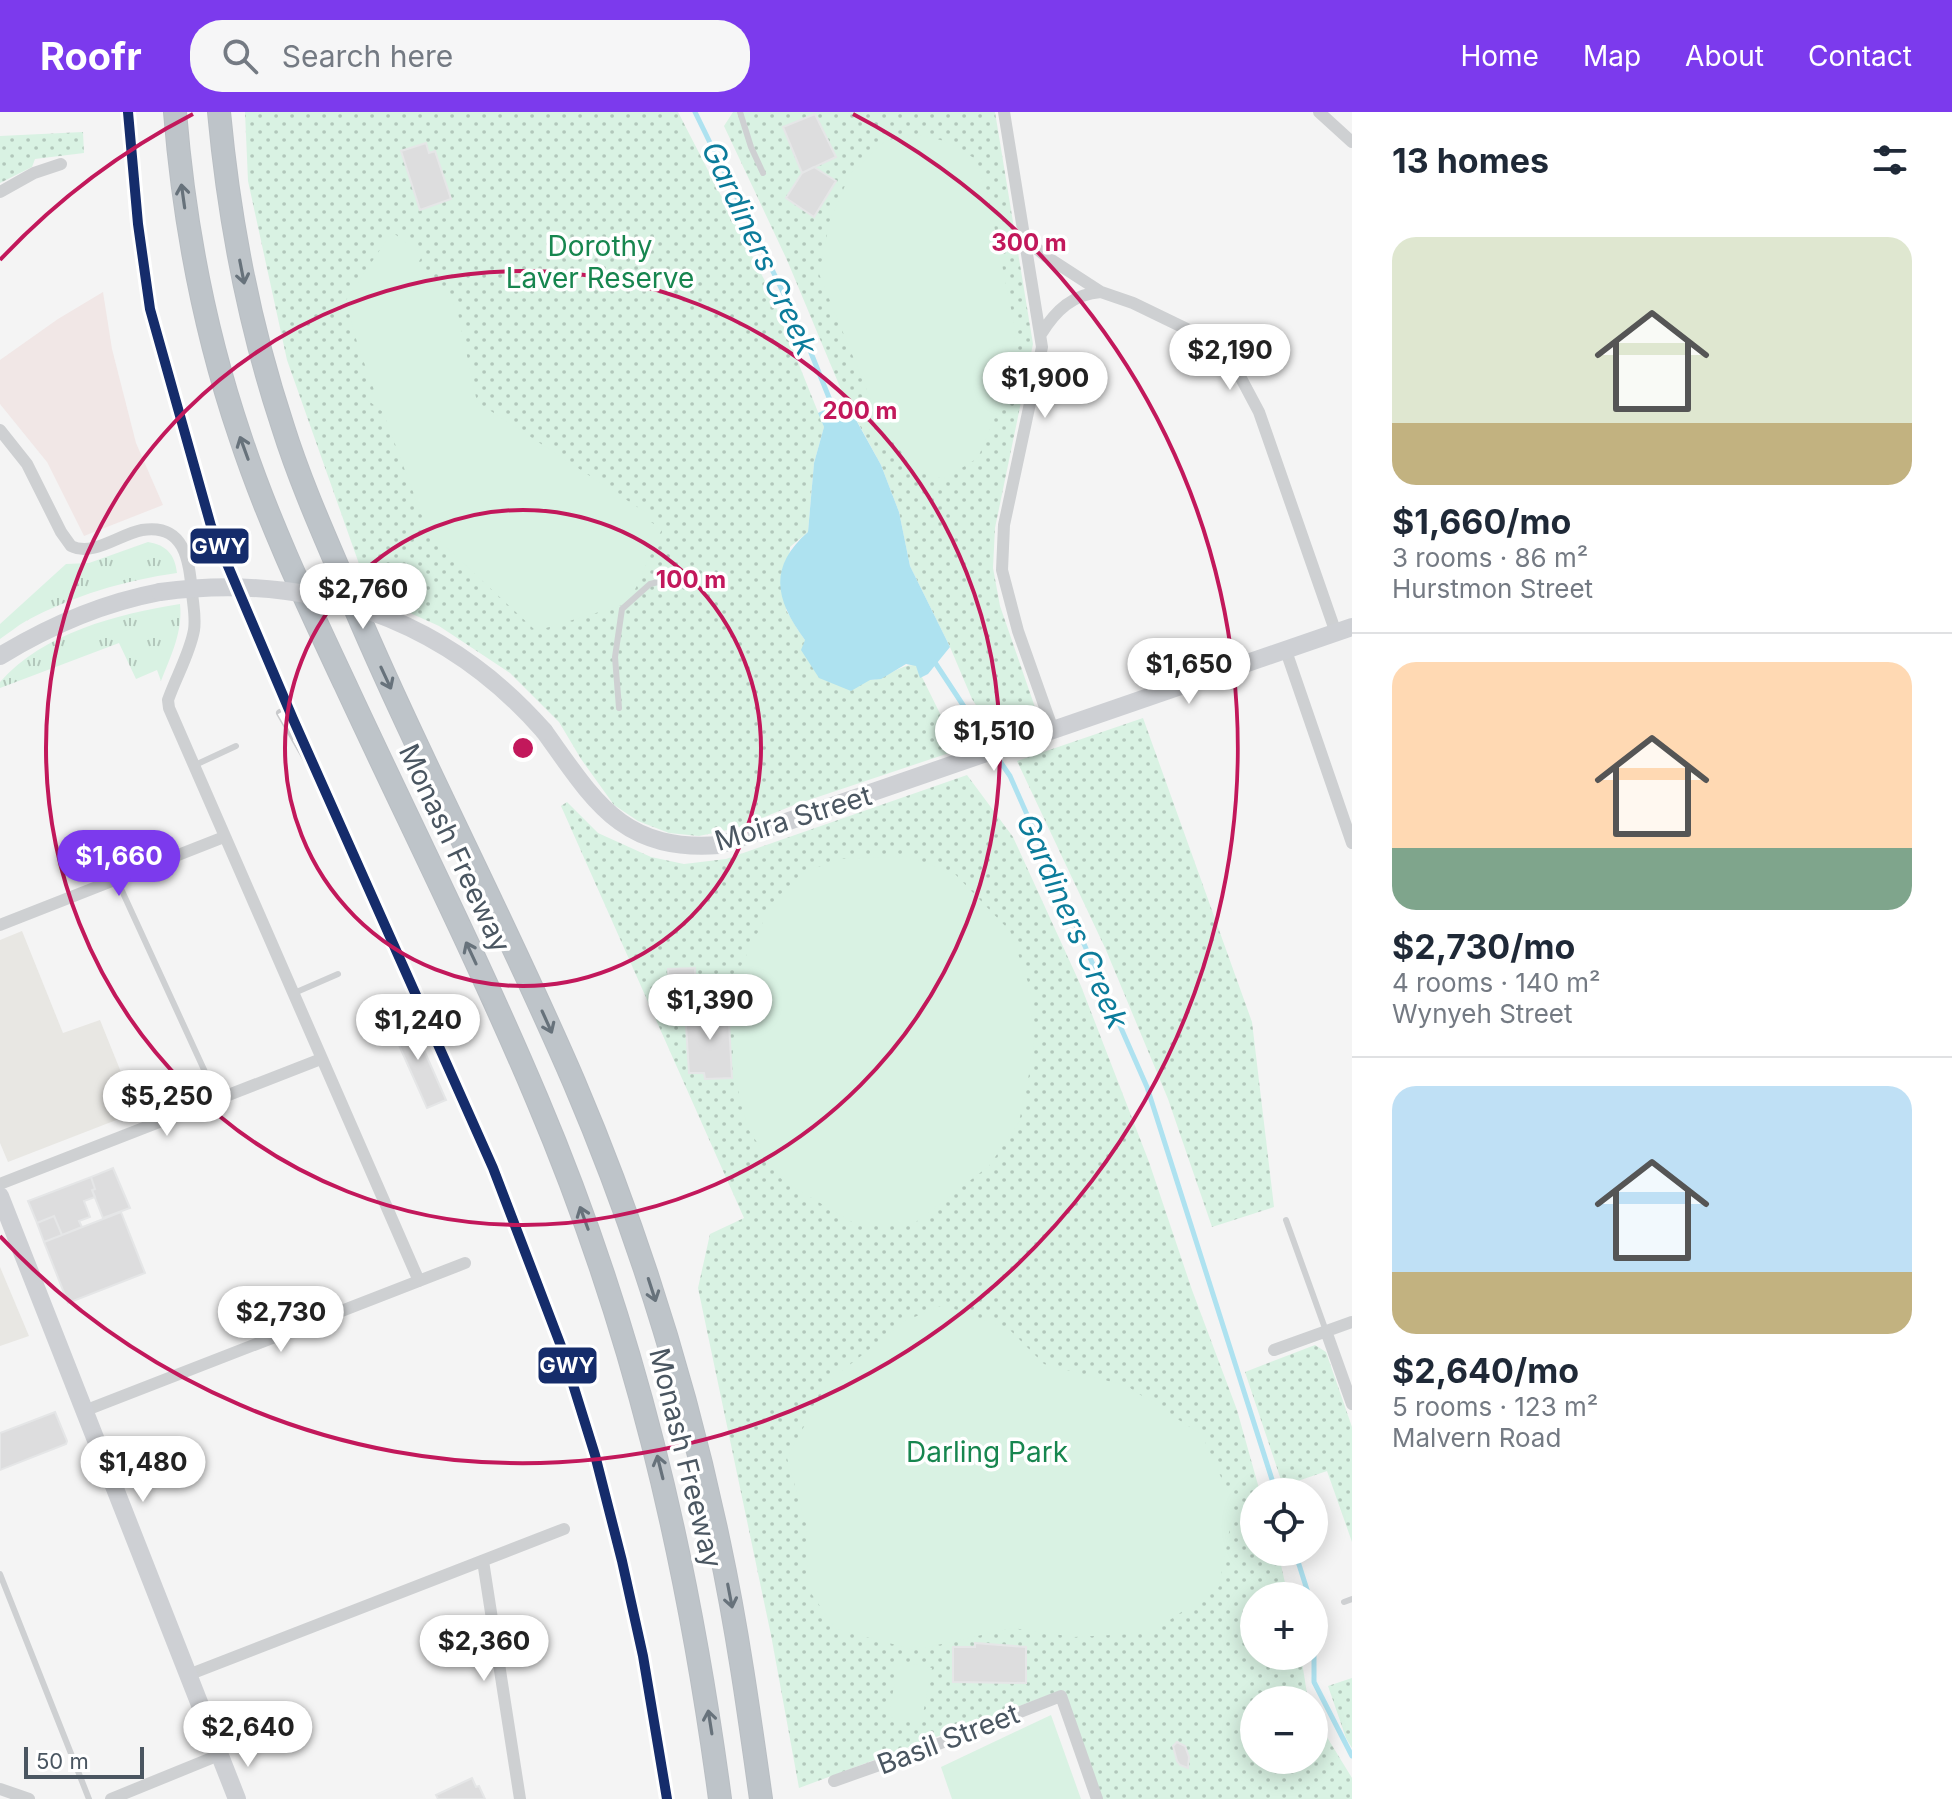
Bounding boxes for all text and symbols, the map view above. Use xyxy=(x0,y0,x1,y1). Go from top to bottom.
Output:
search box xyxy=(190,20,750,92)
text: Roofr xyxy=(40,33,142,79)
icon: search xyxy=(218,34,262,78)
text: Search here xyxy=(282,38,453,74)
text: Home xyxy=(1460,39,1539,73)
text: Map xyxy=(1583,39,1641,73)
text: About xyxy=(1685,39,1764,73)
text: Contact xyxy=(1808,39,1912,73)
water label: Gardiners Creek xyxy=(695,135,825,361)
icon: filters xyxy=(1868,138,1912,182)
text: 13 homes xyxy=(1392,140,1549,181)
one-way arrow xyxy=(175,184,190,209)
text: 300 m xyxy=(991,228,1067,257)
park label: Dorothy Laver Reserve xyxy=(506,229,694,295)
one-way arrow xyxy=(235,259,250,285)
icon: home xyxy=(1580,289,1724,433)
pin: $2,190 xyxy=(1165,324,1295,392)
text: $2,190 xyxy=(1187,334,1273,365)
pin: $1,900 xyxy=(980,352,1110,420)
text: $1,900 xyxy=(1001,362,1089,393)
text: 200 m xyxy=(822,396,898,425)
one-way arrow xyxy=(236,437,250,461)
text: $1,660/mo xyxy=(1392,501,1571,542)
line badge: GWY xyxy=(189,527,250,565)
text: GWY xyxy=(191,533,247,559)
text: 3 rooms · 86 m² xyxy=(1392,542,1588,573)
pin: $2,760 xyxy=(298,563,428,631)
text: 100 m xyxy=(656,565,726,594)
text: $2,760 xyxy=(318,573,408,604)
text: Hurstmon Street xyxy=(1392,573,1593,604)
pin: $1,650 xyxy=(1124,638,1254,706)
text: $1,650 xyxy=(1145,648,1233,679)
one-way arrow xyxy=(379,666,394,690)
pin: $1,510 xyxy=(929,705,1059,773)
icon: home xyxy=(1580,714,1724,858)
text: $1,510 xyxy=(953,715,1035,746)
centre of rings xyxy=(509,734,537,762)
street label: Monash Freeway xyxy=(392,739,518,957)
street label: Moira Street xyxy=(711,778,875,858)
water label: Gardiners Creek xyxy=(1009,808,1137,1035)
pin: $1,660 xyxy=(54,830,184,898)
text: $1,660 xyxy=(75,840,163,871)
text: $2,730/mo xyxy=(1392,926,1575,967)
one-way arrow xyxy=(463,942,478,966)
text: 4 rooms · 140 m² xyxy=(1392,967,1601,998)
pin: $1,390 xyxy=(645,974,775,1042)
text: $1,390 xyxy=(666,984,754,1015)
pin: $1,240 xyxy=(353,994,483,1062)
text: Wynyeh Street xyxy=(1392,998,1573,1029)
text: $1,240 xyxy=(374,1004,462,1035)
one-way arrow xyxy=(540,1010,555,1034)
pin: $5,250 xyxy=(102,1070,232,1138)
text: $5,250 xyxy=(121,1080,213,1111)
icon: home xyxy=(1580,1138,1724,1282)
one-way arrow xyxy=(576,1206,590,1231)
one-way arrow xyxy=(646,1277,660,1302)
pin: $2,730 xyxy=(216,1286,346,1354)
text: $2,730 xyxy=(236,1296,326,1327)
street label: Monash Freeway xyxy=(642,1345,730,1571)
line badge: GWY xyxy=(537,1346,598,1385)
text: $2,640/mo xyxy=(1392,1350,1579,1391)
text: GWY xyxy=(539,1352,595,1378)
text: 5 rooms · 123 m² xyxy=(1392,1391,1598,1422)
text: Malvern Road xyxy=(1392,1422,1561,1453)
park label: Darling Park xyxy=(906,1435,1068,1469)
pin: $1,480 xyxy=(78,1436,208,1504)
text: $1,480 xyxy=(99,1446,187,1477)
one-way arrow xyxy=(652,1454,667,1480)
map controls xyxy=(1240,1478,1328,1774)
button: locate xyxy=(1240,1478,1328,1566)
button: + xyxy=(1240,1582,1328,1670)
one-way arrow xyxy=(723,1583,738,1608)
pin: $2,360 xyxy=(419,1615,549,1683)
text: $2,360 xyxy=(438,1625,530,1656)
button: − xyxy=(1240,1686,1328,1774)
street label: Basil Street xyxy=(872,1696,1024,1782)
pin: $2,640 xyxy=(183,1701,313,1769)
one-way arrow xyxy=(701,1710,716,1735)
text: $2,640 xyxy=(201,1711,295,1742)
scale bar xyxy=(24,1743,144,1779)
text: 50 m xyxy=(36,1748,89,1774)

